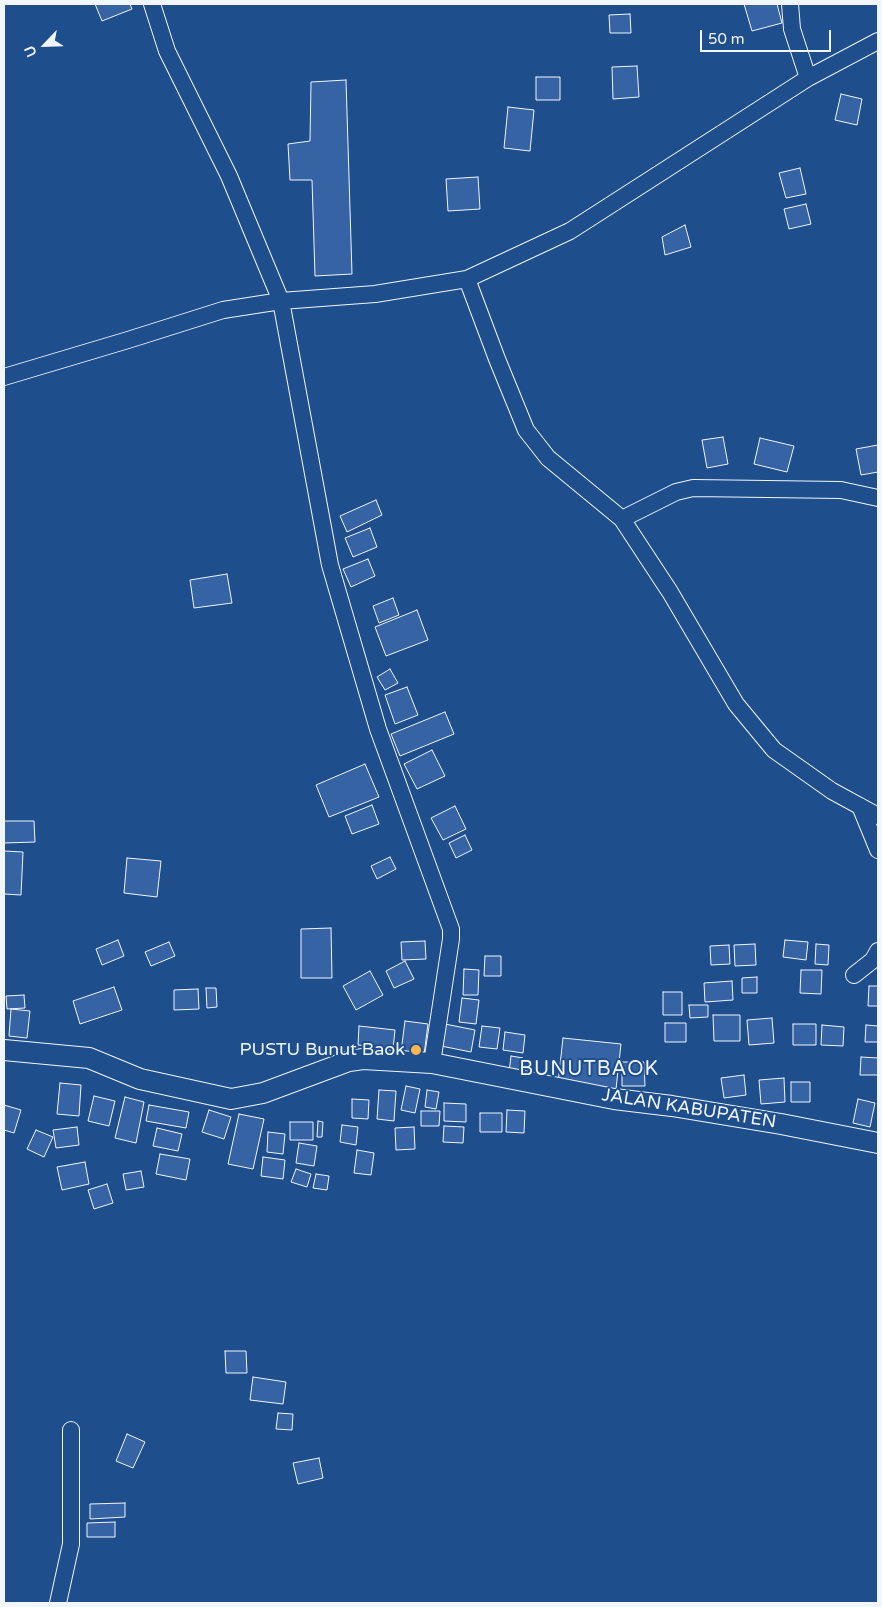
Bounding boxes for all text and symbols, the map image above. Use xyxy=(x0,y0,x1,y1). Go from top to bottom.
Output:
north arrow xyxy=(20,20,70,70)
scale bar xyxy=(702,20,833,52)
text: 50 m xyxy=(708,30,745,48)
text: U xyxy=(21,43,41,60)
place label: PUSTU Bunut Baok xyxy=(239,1039,405,1061)
marker: PUSTU Bunut Baok xyxy=(409,1043,423,1057)
district label: BUNUTBAOK xyxy=(518,1058,660,1082)
street label: JALAN KABUPATEN xyxy=(600,1085,778,1133)

